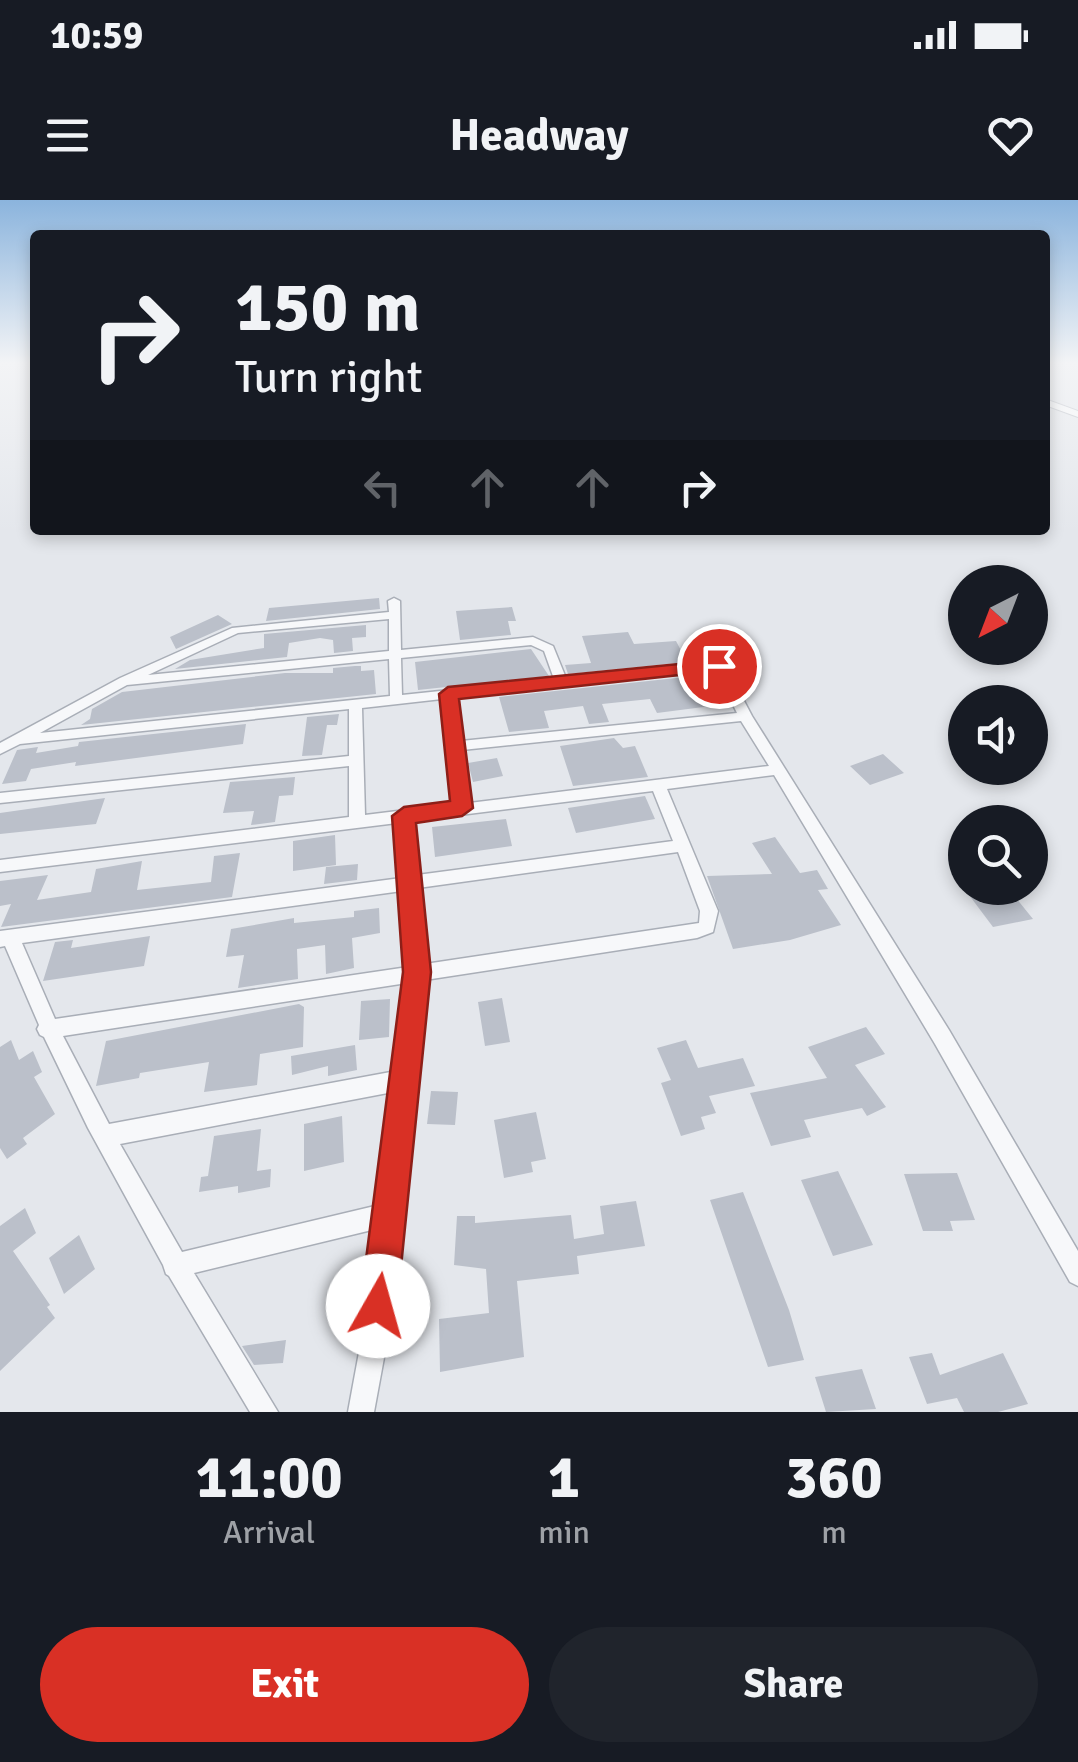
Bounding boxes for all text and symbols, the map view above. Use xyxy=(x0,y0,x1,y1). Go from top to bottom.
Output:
text: 10:59 xyxy=(50,12,143,59)
icon: menu xyxy=(40,108,95,163)
text: Headway xyxy=(449,108,629,163)
icon: heart xyxy=(983,108,1038,163)
text: 150 m xyxy=(235,264,420,350)
icon: right xyxy=(70,270,200,400)
text: Turn right xyxy=(235,350,423,405)
icon: left xyxy=(355,460,410,515)
icon: ahead xyxy=(460,460,515,515)
icon: ahead xyxy=(565,460,620,515)
icon: right xyxy=(670,460,725,515)
north arrow xyxy=(948,565,1048,665)
map controls xyxy=(948,565,1048,905)
pin xyxy=(677,624,762,709)
icon: arrive xyxy=(692,639,747,694)
button: sound xyxy=(948,685,1048,785)
button: search xyxy=(948,805,1048,905)
position arrow xyxy=(326,1254,430,1358)
text: 11:00 xyxy=(195,1441,343,1515)
text: 1 xyxy=(548,1441,580,1515)
text: 360 xyxy=(785,1441,883,1515)
text: Arrival xyxy=(223,1513,315,1552)
text: min xyxy=(538,1513,590,1552)
text: m xyxy=(821,1513,847,1552)
button: Exit xyxy=(40,1627,529,1742)
button: Share xyxy=(549,1627,1038,1742)

